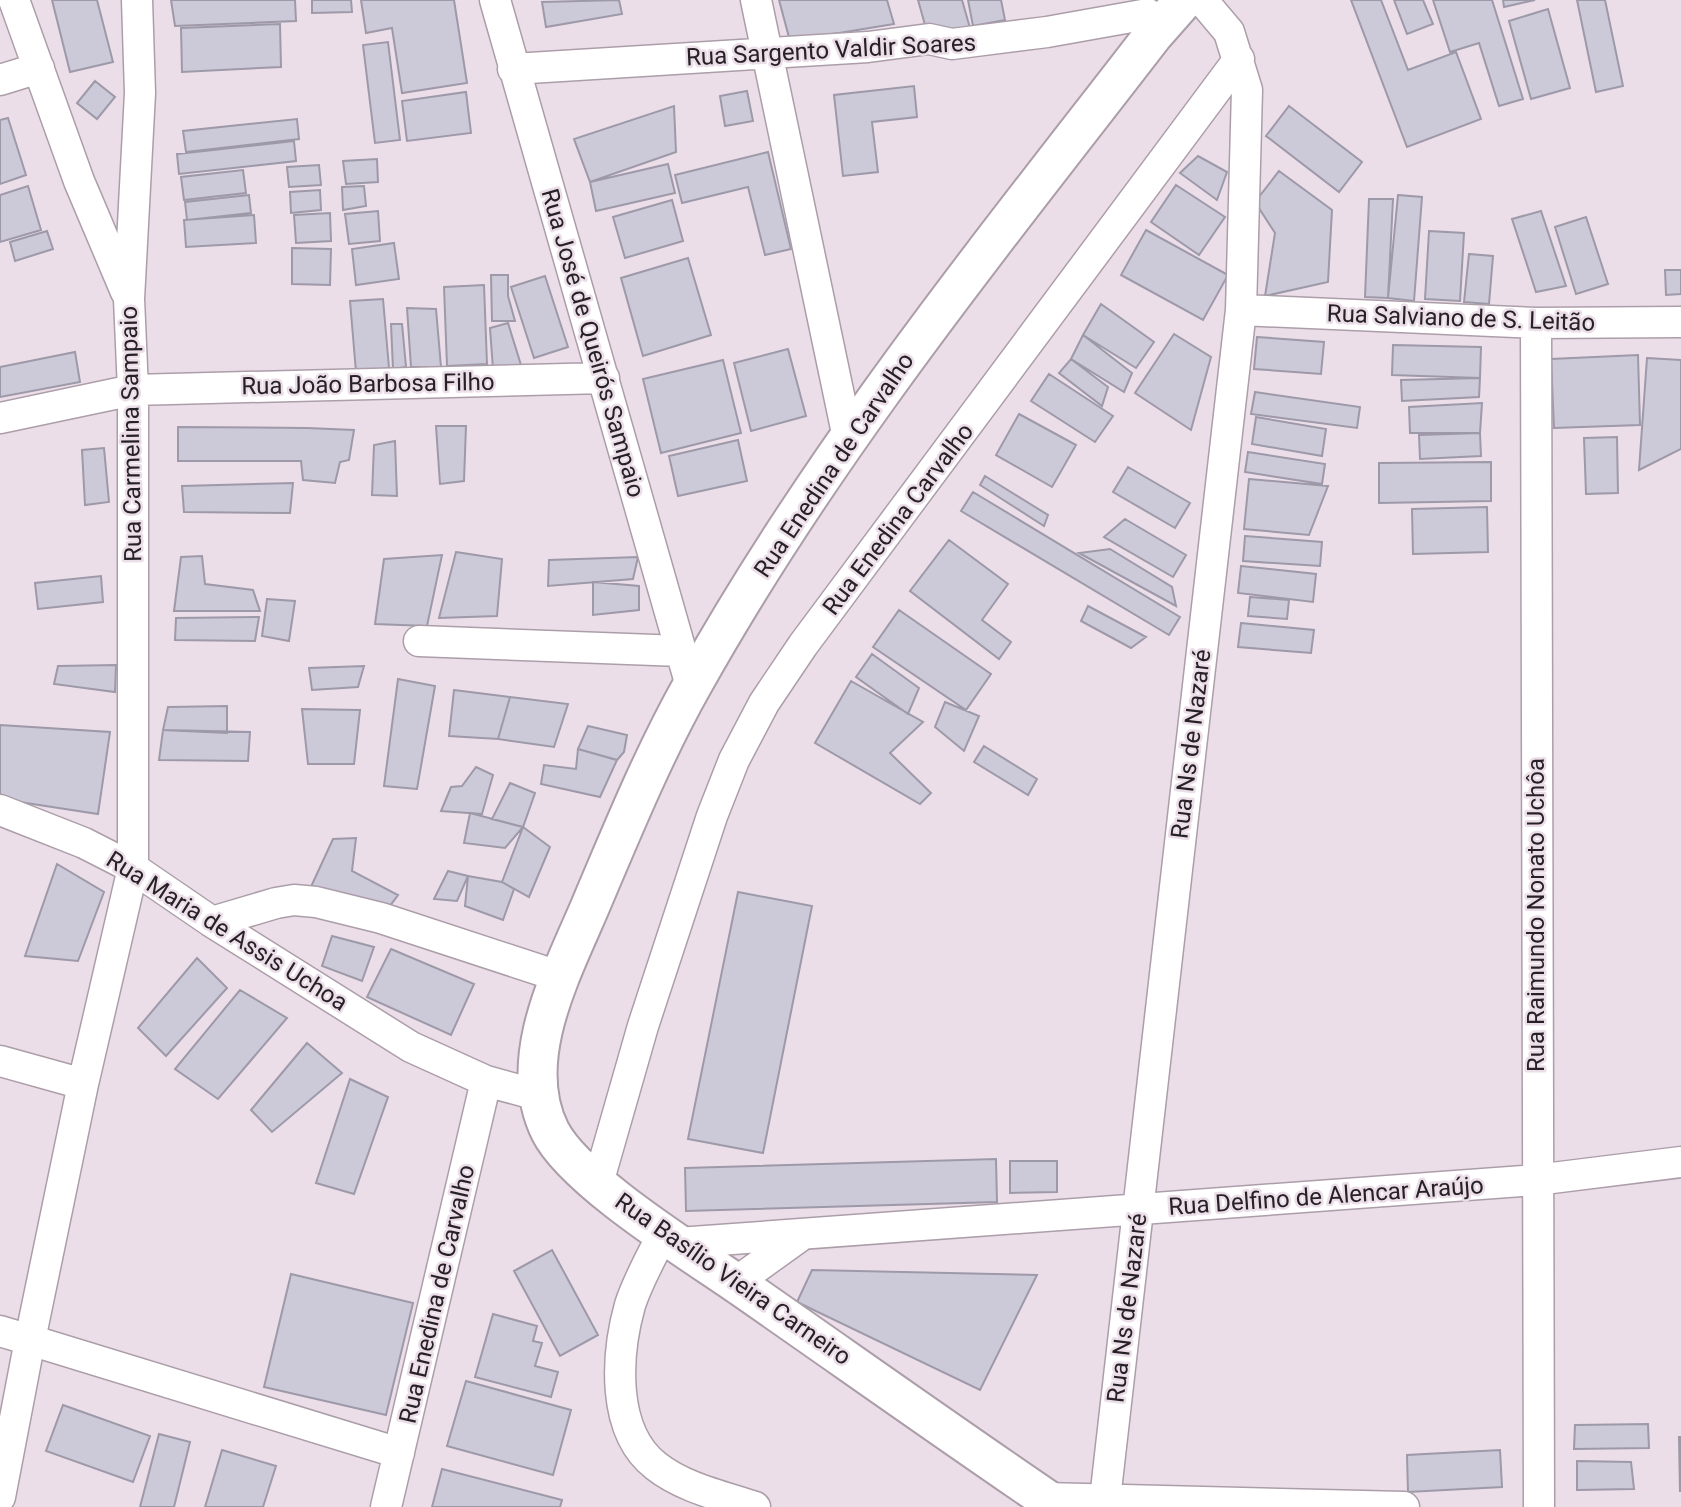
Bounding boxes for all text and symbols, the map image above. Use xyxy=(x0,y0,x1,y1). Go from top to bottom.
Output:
street label: Rua Sargento Valdir Soares xyxy=(685,28,977,72)
street label: Rua José de Queirós Sampaio xyxy=(535,185,651,501)
street label: Rua Salviano de S. Leitão xyxy=(1326,299,1596,337)
street label: Rua Carmelina Sampaio xyxy=(115,306,147,562)
street label: Rua Enedina de Carvalho xyxy=(748,347,920,583)
street label: Rua João Barbosa Filho xyxy=(241,368,495,400)
street label: Rua Enedina Carvalho xyxy=(817,418,979,620)
street label: Rua Ns de Nazaré xyxy=(1165,648,1217,840)
street label: Rua Raimundo Nonato Uchôa xyxy=(1522,758,1550,1072)
street label: Rua Maria de Assis Uchoa xyxy=(101,845,353,1017)
street label: Rua Enedina de Carvalho xyxy=(394,1162,480,1426)
street label: Rua Delfino de Alencar Araújo xyxy=(1167,1171,1485,1221)
street label: Rua Basílio Vieira Carneiro xyxy=(610,1187,856,1371)
street label: Rua Ns de Nazaré xyxy=(1101,1212,1153,1404)

